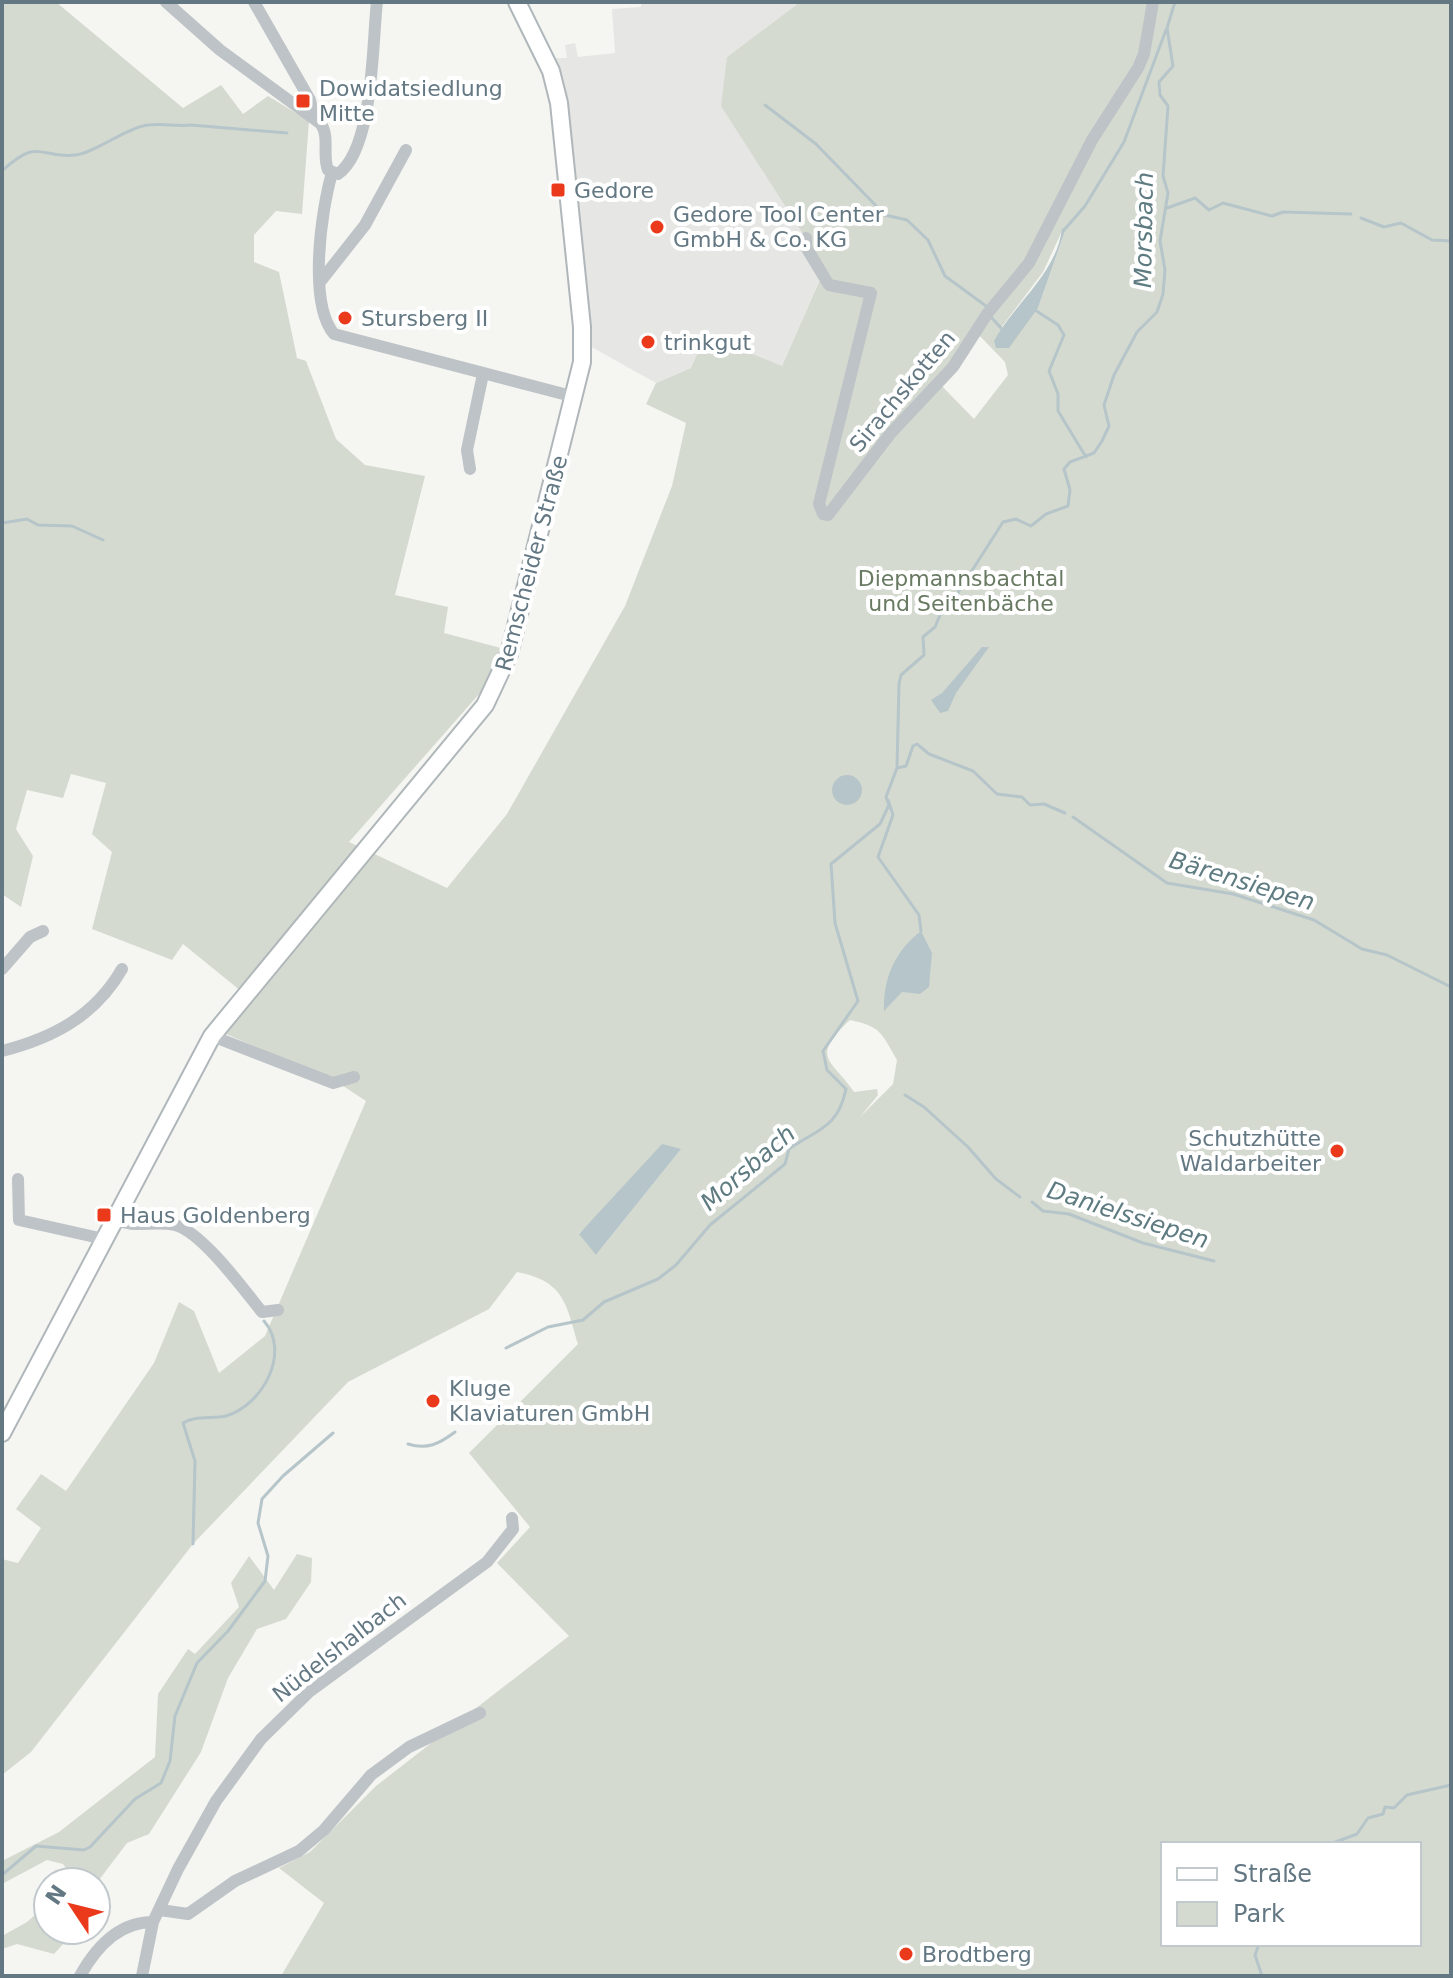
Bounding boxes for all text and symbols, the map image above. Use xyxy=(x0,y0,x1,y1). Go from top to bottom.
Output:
place label: Dowidatsiedlung Mitte xyxy=(319,76,503,126)
marker: Dowidatsiedlung Mitte xyxy=(294,92,312,110)
water label: Morsbach xyxy=(1129,172,1159,288)
place label: Gedore xyxy=(574,178,654,203)
marker: Gedore xyxy=(549,181,567,199)
place label: Gedore Tool Center GmbH & Co. KG xyxy=(673,202,885,252)
marker: Gedore Tool Center GmbH & Co. KG xyxy=(648,218,666,236)
place label: Stursberg II xyxy=(361,306,488,331)
marker: Stursberg II xyxy=(336,309,354,327)
street label: Sirachskotten xyxy=(845,326,960,457)
place label: trinkgut xyxy=(664,330,751,355)
marker: trinkgut xyxy=(639,333,657,351)
street label: Remscheider Straße xyxy=(491,452,572,674)
park label: Diepmannsbachtal und Seitenbäche xyxy=(858,566,1064,616)
water label: Bärensiepen xyxy=(1166,846,1318,916)
water label: Morsbach xyxy=(695,1119,801,1217)
place label: Schutzhütte Waldarbeiter xyxy=(1180,1126,1322,1176)
marker: Schutzhütte Waldarbeiter xyxy=(1328,1142,1346,1160)
water label: Danielssiepen xyxy=(1044,1176,1212,1254)
place label: Haus Goldenberg xyxy=(120,1203,311,1228)
marker: Haus Goldenberg xyxy=(95,1206,113,1224)
place label: Kluge Klaviaturen GmbH xyxy=(449,1376,650,1426)
marker: Kluge Klaviaturen GmbH xyxy=(424,1392,442,1410)
street label: Nüdelshalbach xyxy=(268,1588,411,1707)
legend xyxy=(1161,1842,1421,1946)
text: Straße xyxy=(1233,1860,1312,1888)
north arrow xyxy=(32,1866,112,1946)
text: N xyxy=(41,1880,72,1910)
text: Park xyxy=(1233,1900,1285,1928)
place label: Brodtberg xyxy=(922,1942,1032,1967)
marker: Brodtberg xyxy=(897,1945,915,1963)

